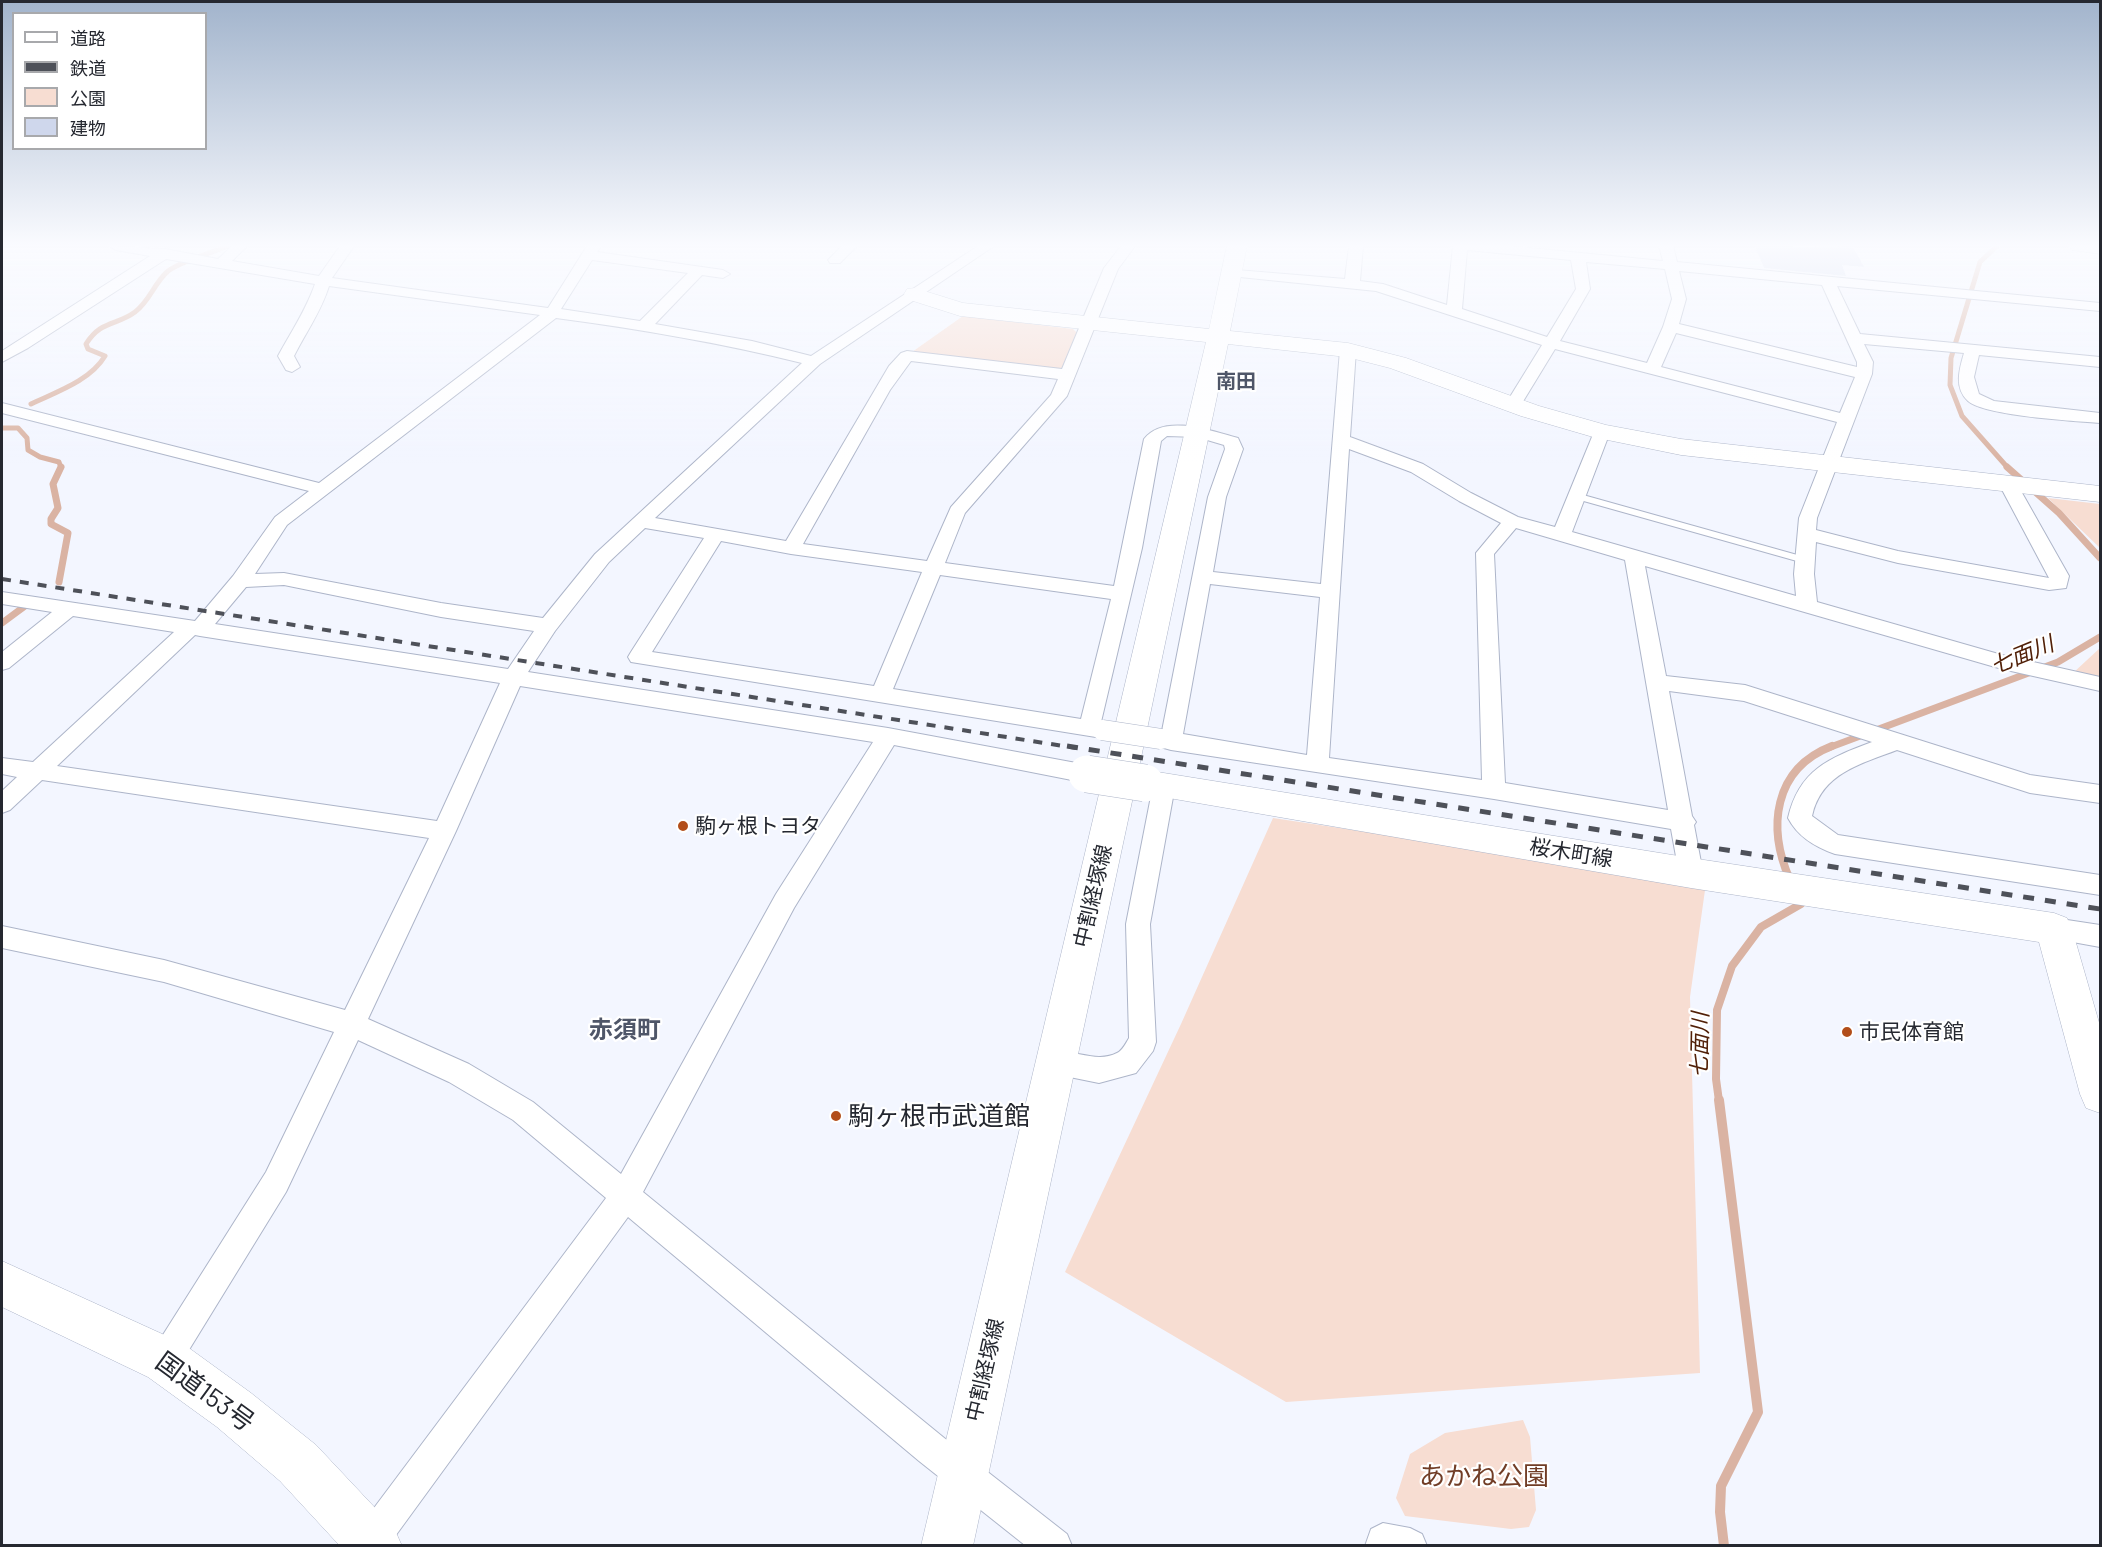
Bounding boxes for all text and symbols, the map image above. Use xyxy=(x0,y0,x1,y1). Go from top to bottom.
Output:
legend xyxy=(12,12,207,150)
text: 道路 xyxy=(70,27,106,49)
text: 鉄道 xyxy=(70,57,106,79)
text: 公園 xyxy=(70,87,106,109)
text: 建物 xyxy=(70,117,106,139)
district label: 南田 xyxy=(1216,369,1256,393)
water label: 七面川 xyxy=(1986,630,2058,680)
place label: 駒ヶ根トヨタ xyxy=(695,813,821,839)
marker: 駒ヶ根トヨタ xyxy=(676,819,690,833)
street label: 桜木町線 xyxy=(1528,834,1614,872)
street label: 中割経塚線 xyxy=(1069,842,1117,950)
water label: 七面川 xyxy=(1686,1012,1714,1078)
district label: 赤須町 xyxy=(589,1016,661,1044)
place label: 市民体育館 xyxy=(1859,1019,1964,1045)
marker: 市民体育館 xyxy=(1840,1025,1854,1039)
place label: 駒ヶ根市武道館 xyxy=(848,1100,1030,1132)
marker: 駒ヶ根市武道館 xyxy=(829,1109,843,1123)
street label: 中割経塚線 xyxy=(961,1316,1009,1424)
street label: 国道153号 xyxy=(150,1346,260,1438)
park label: あかね公園 xyxy=(1419,1460,1549,1492)

